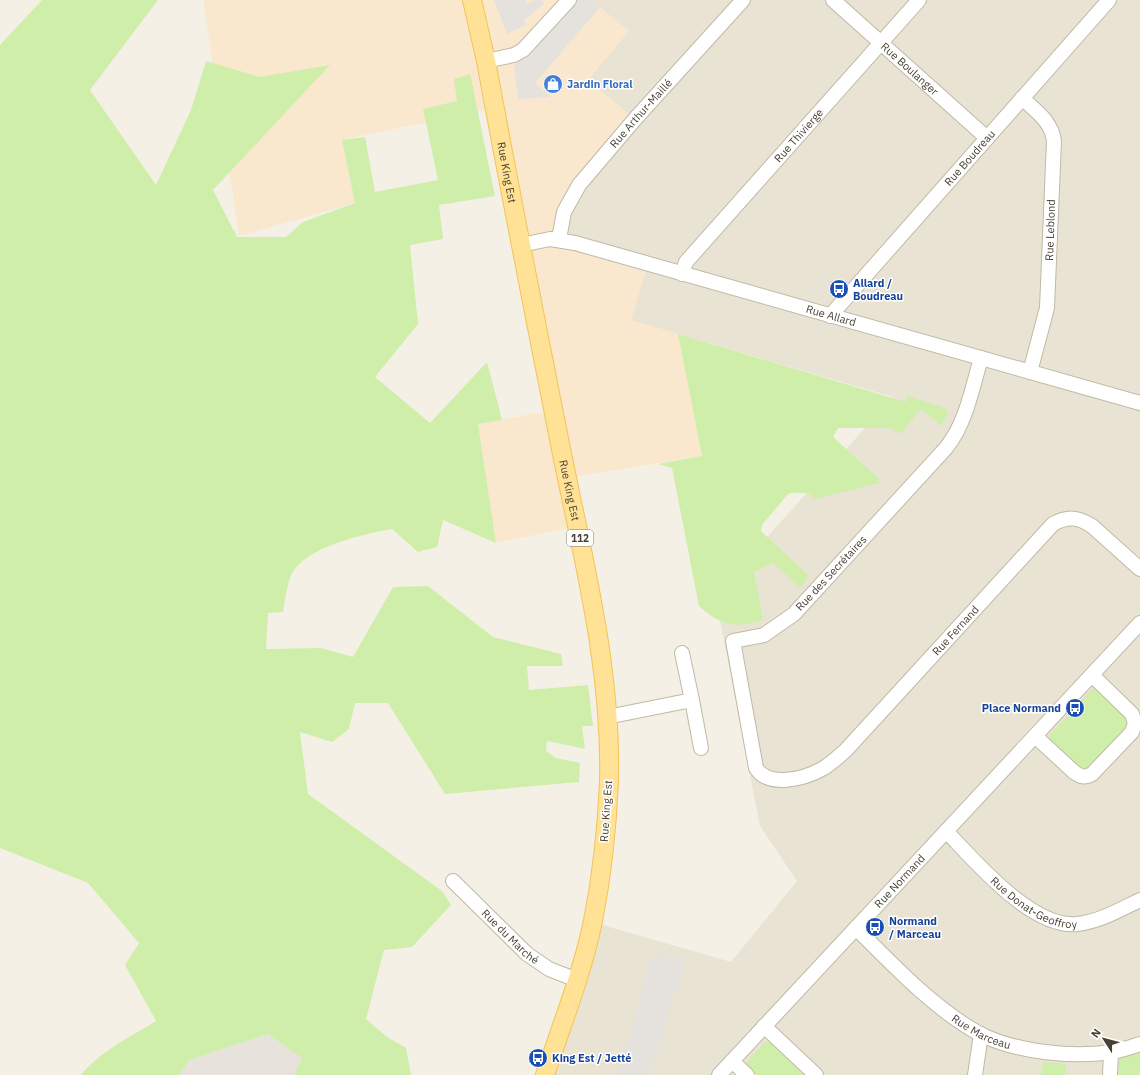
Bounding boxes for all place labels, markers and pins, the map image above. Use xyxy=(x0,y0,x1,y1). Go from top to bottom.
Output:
shop icon: Jardin Floral xyxy=(542,73,564,95)
place label: Jardin Floral xyxy=(567,77,633,91)
place label: Allard / Boudreau xyxy=(853,276,903,303)
bus stop icon: Allard / Boudreau xyxy=(828,278,850,300)
bus stop icon: Place Normand xyxy=(1064,697,1086,719)
place label: Place Normand xyxy=(982,701,1061,715)
place label: Normand / Marceau xyxy=(889,914,941,941)
bus stop icon: Normand / Marceau xyxy=(864,916,886,938)
bus stop icon: King Est / Jetté xyxy=(527,1047,549,1069)
place label: King Est / Jetté xyxy=(552,1051,631,1065)

